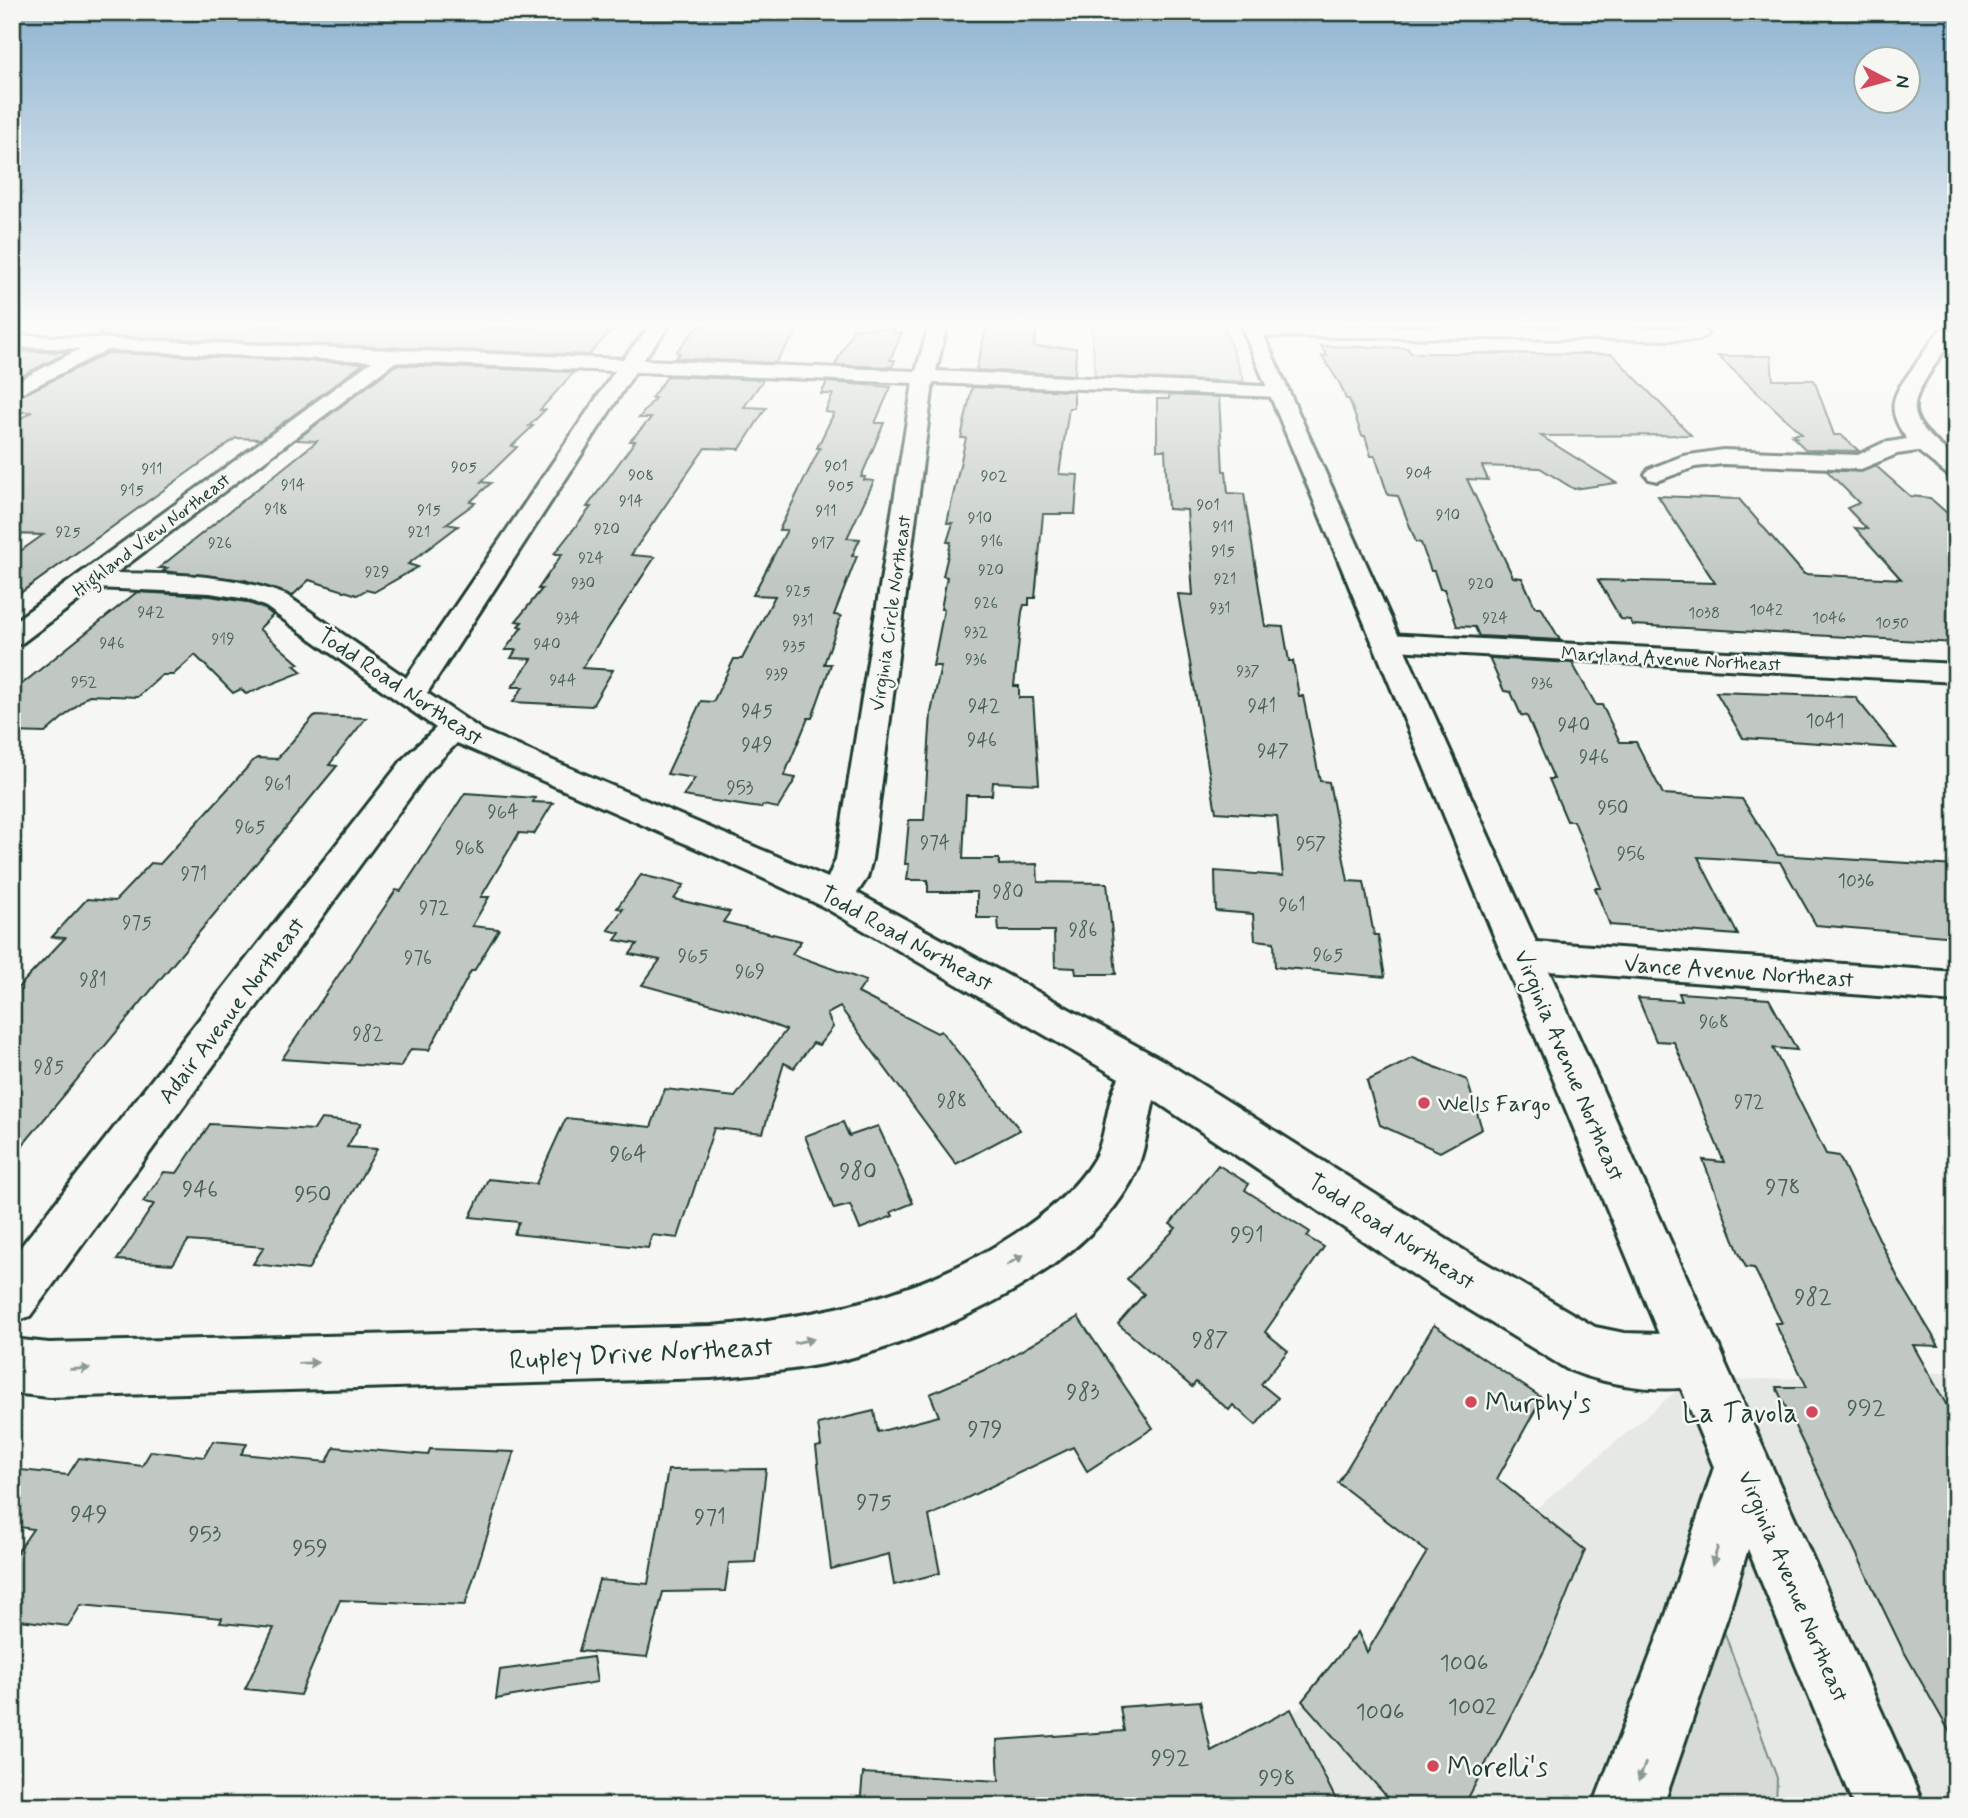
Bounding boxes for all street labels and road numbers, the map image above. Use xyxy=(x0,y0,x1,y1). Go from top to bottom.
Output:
street label: Highland View Northeast xyxy=(68,468,238,605)
street label: Virginia Circle Northeast xyxy=(865,514,920,713)
street label: Todd Road Northeast xyxy=(311,621,489,754)
street label: Maryland Avenue Northeast xyxy=(1560,641,1781,678)
street label: Todd Road Northeast xyxy=(814,880,998,1000)
street label: Adair Avenue Northeast xyxy=(152,912,313,1111)
street label: Virginia Avenue Northeast xyxy=(1504,946,1631,1187)
street label: Vance Avenue Northeast xyxy=(1623,950,1855,996)
street label: Todd Road Northeast xyxy=(1302,1167,1480,1298)
street label: Rupley Drive Northeast xyxy=(508,1329,775,1380)
street label: Virginia Avenue Northeast xyxy=(1728,1467,1855,1708)

